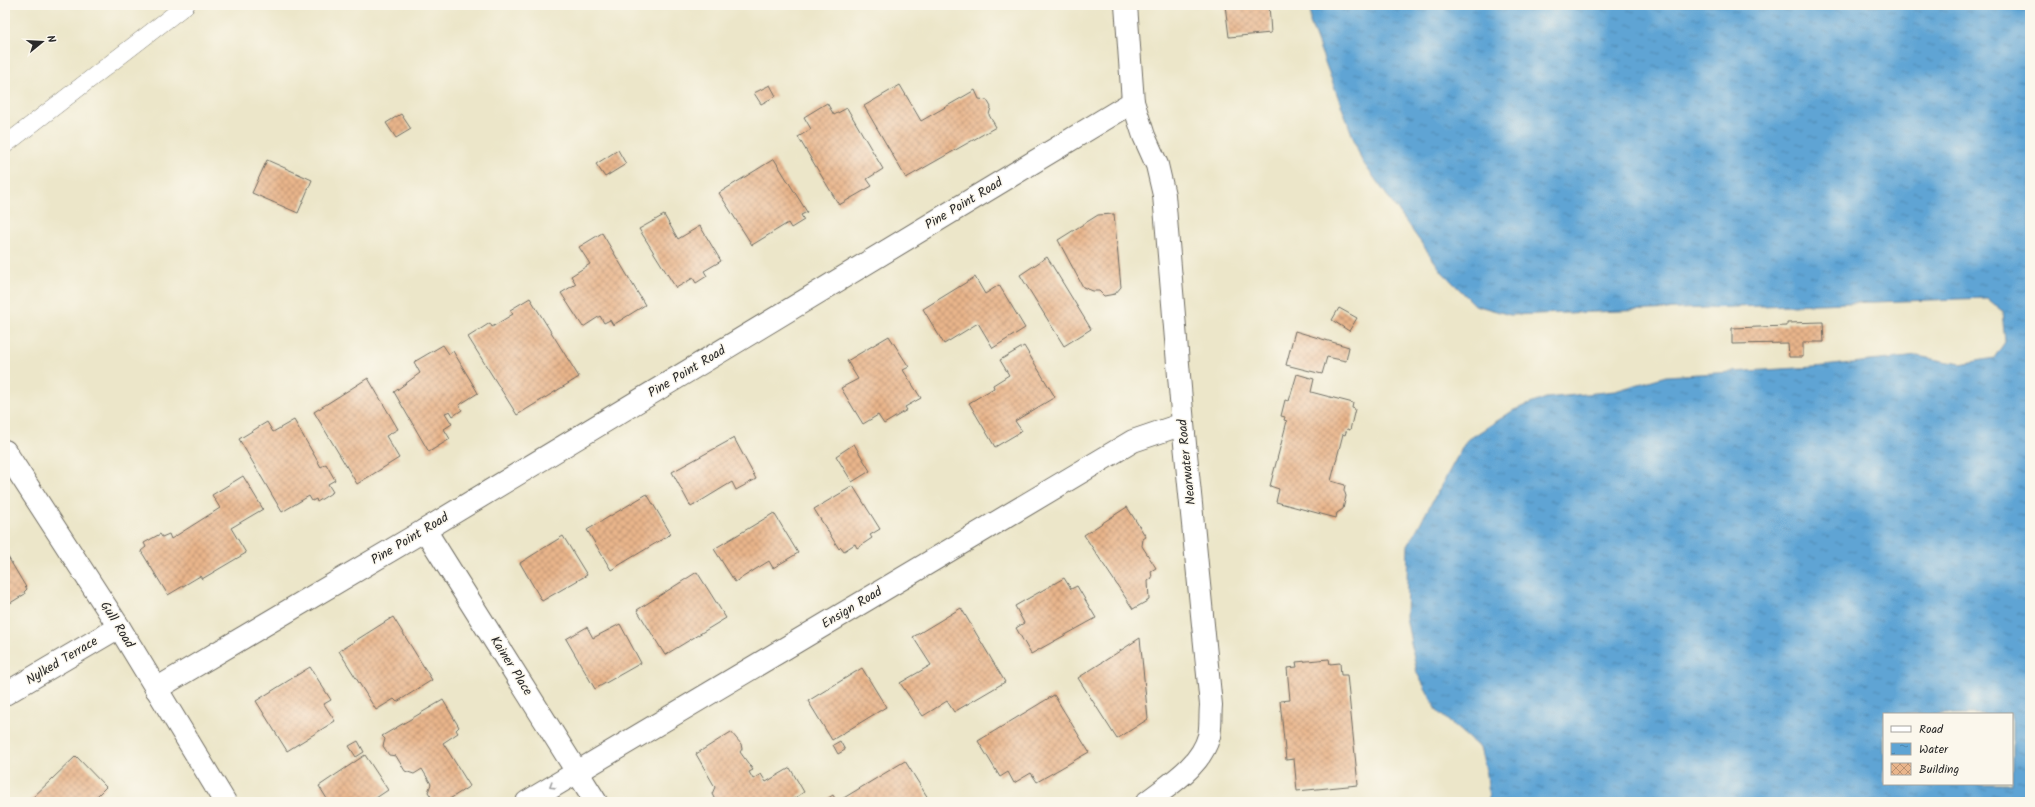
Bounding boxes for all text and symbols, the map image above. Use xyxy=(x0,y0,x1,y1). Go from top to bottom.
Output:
north arrow xyxy=(22,22,62,62)
text: N xyxy=(41,33,60,45)
street label: Pine Point Road xyxy=(921,172,1007,236)
street label: Pine Point Road xyxy=(644,340,730,404)
street label: Nearwater Road xyxy=(1172,417,1202,506)
street label: Pine Point Road xyxy=(367,507,453,571)
street label: Ensign Road xyxy=(818,581,887,634)
street label: Gull Road xyxy=(94,597,140,653)
street label: Nylked Terrace xyxy=(22,631,102,691)
street label: Kainer Place xyxy=(484,632,538,700)
legend xyxy=(1883,713,2013,785)
text: Road xyxy=(1919,720,1944,739)
text: Water xyxy=(1919,740,1949,759)
text: Building xyxy=(1919,760,1959,779)
one-way arrow xyxy=(549,782,556,789)

